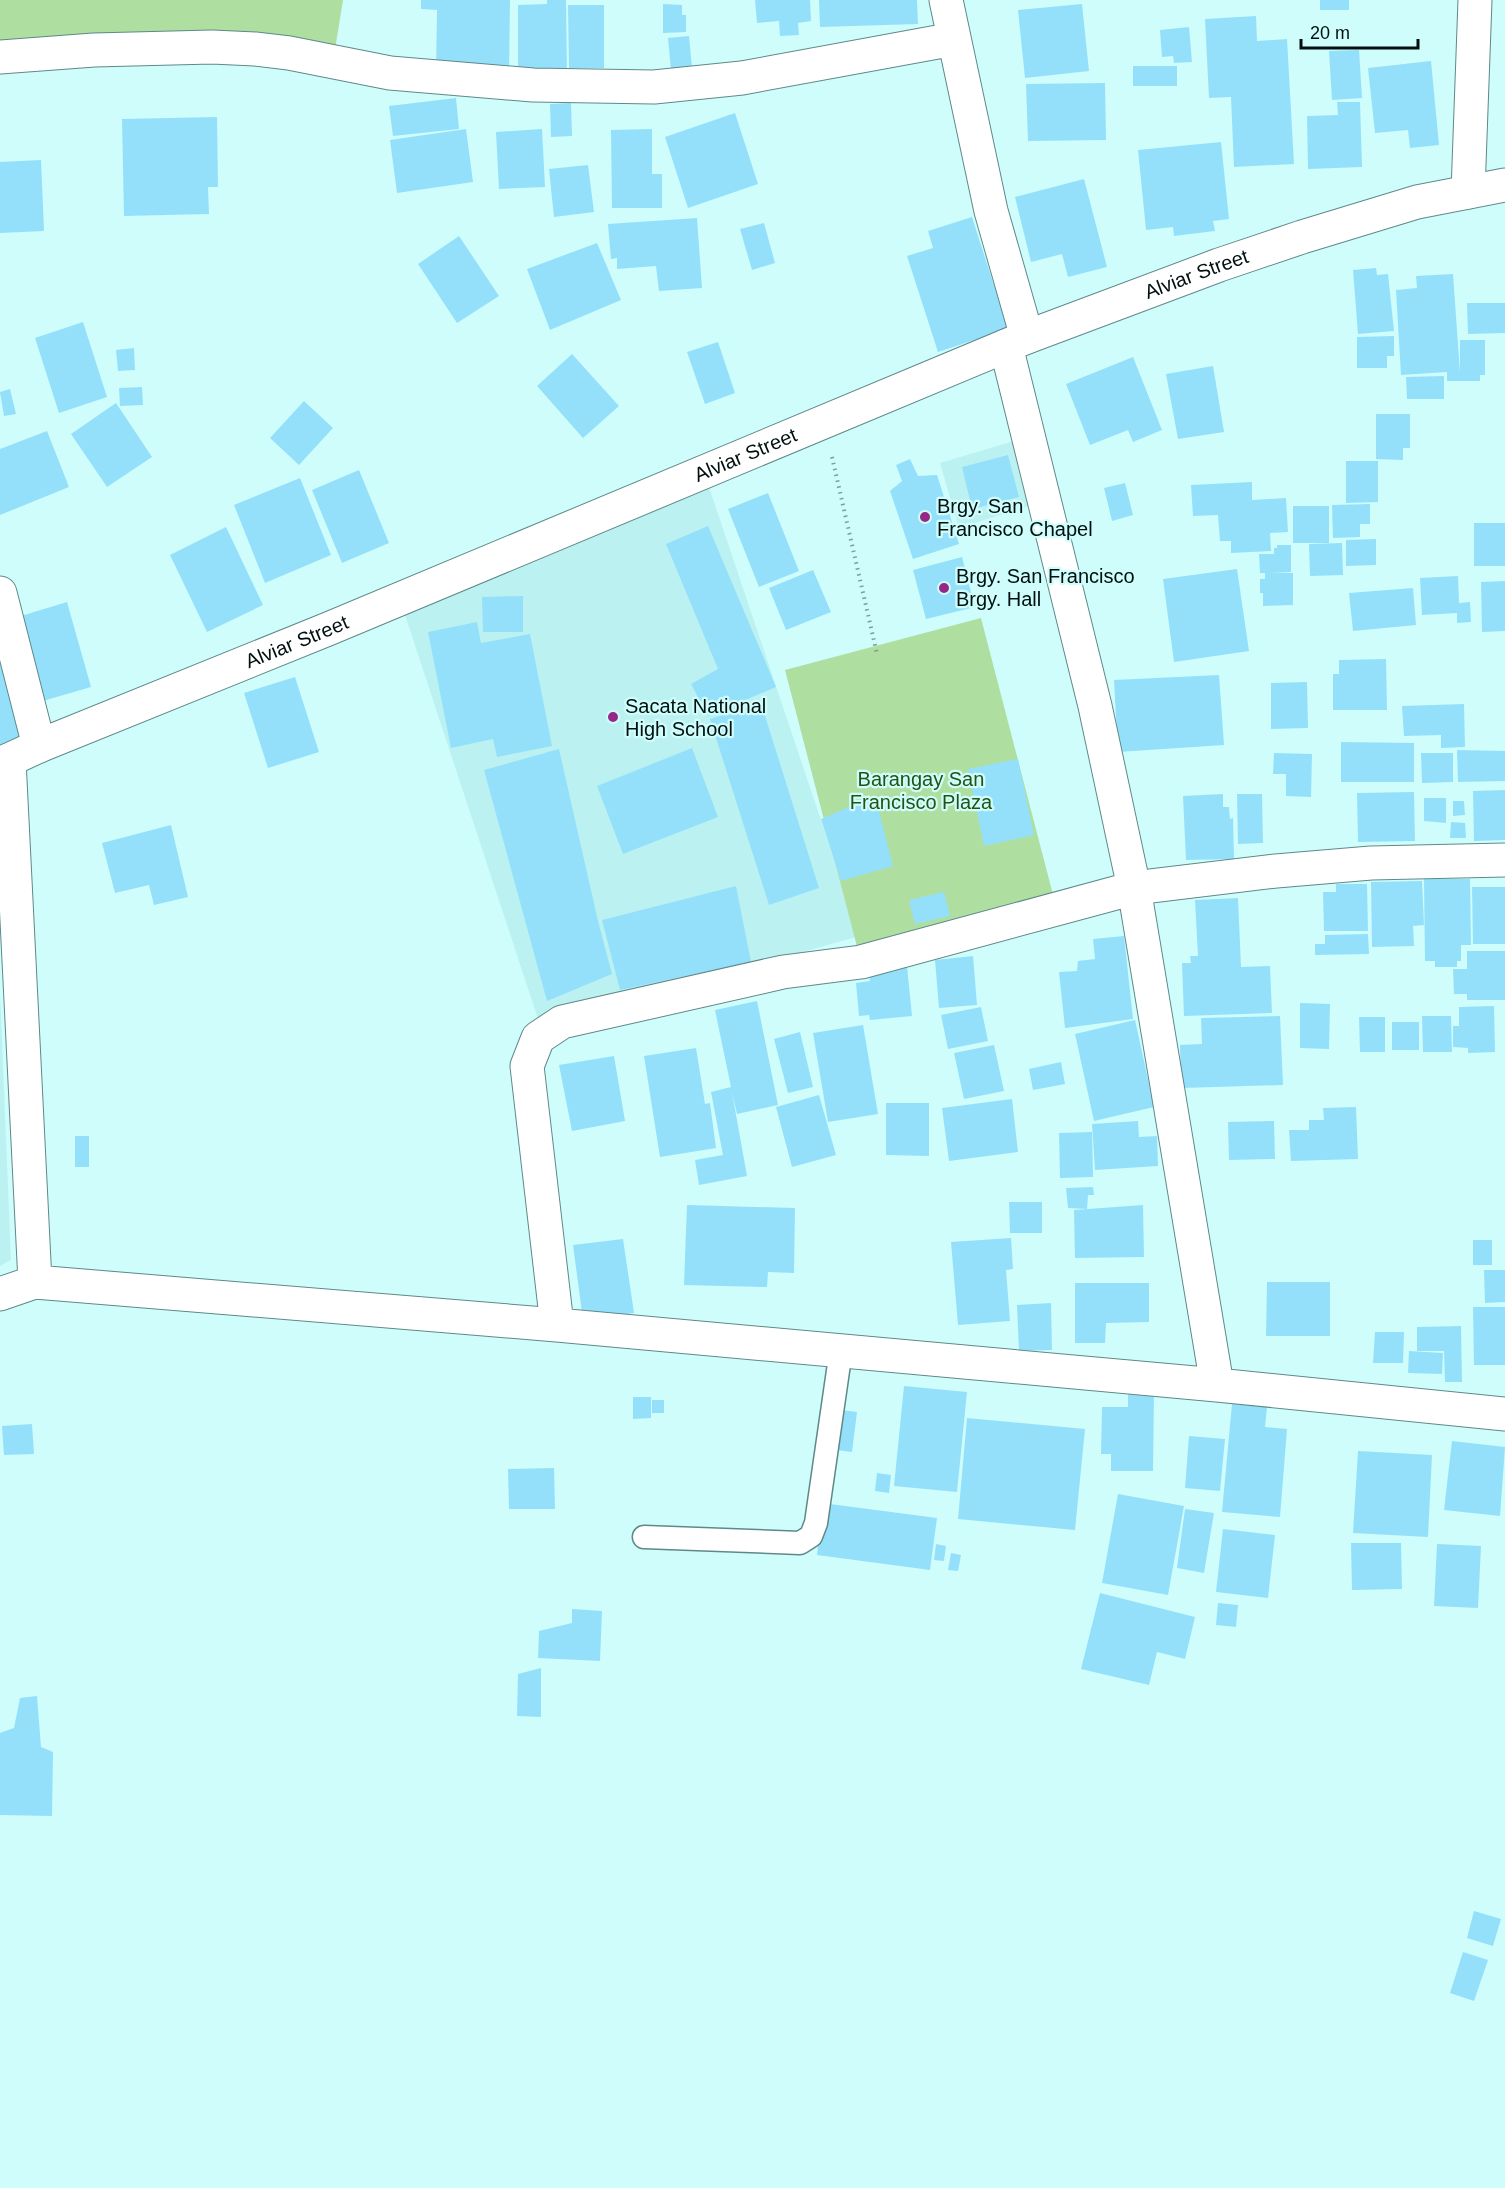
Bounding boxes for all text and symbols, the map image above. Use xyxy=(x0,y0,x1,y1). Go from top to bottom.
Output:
scale bar xyxy=(1301,12,1418,50)
text: 20 m xyxy=(1310,23,1350,43)
street label: Alviar Street xyxy=(1141,245,1252,303)
street label: Alviar Street xyxy=(691,423,800,486)
place label: Brgy. San Francisco Chapel xyxy=(937,495,1093,540)
marker: Brgy. San Francisco Chapel xyxy=(918,510,932,524)
place label: Brgy. San Francisco Brgy. Hall xyxy=(956,565,1135,610)
marker: Brgy. San Francisco Brgy. Hall xyxy=(937,581,951,595)
street label: Alviar Street xyxy=(242,611,352,672)
place label: Sacata National High School xyxy=(625,695,766,740)
marker: Sacata National High School xyxy=(606,710,620,724)
park label: Barangay San Francisco Plaza xyxy=(850,768,993,813)

